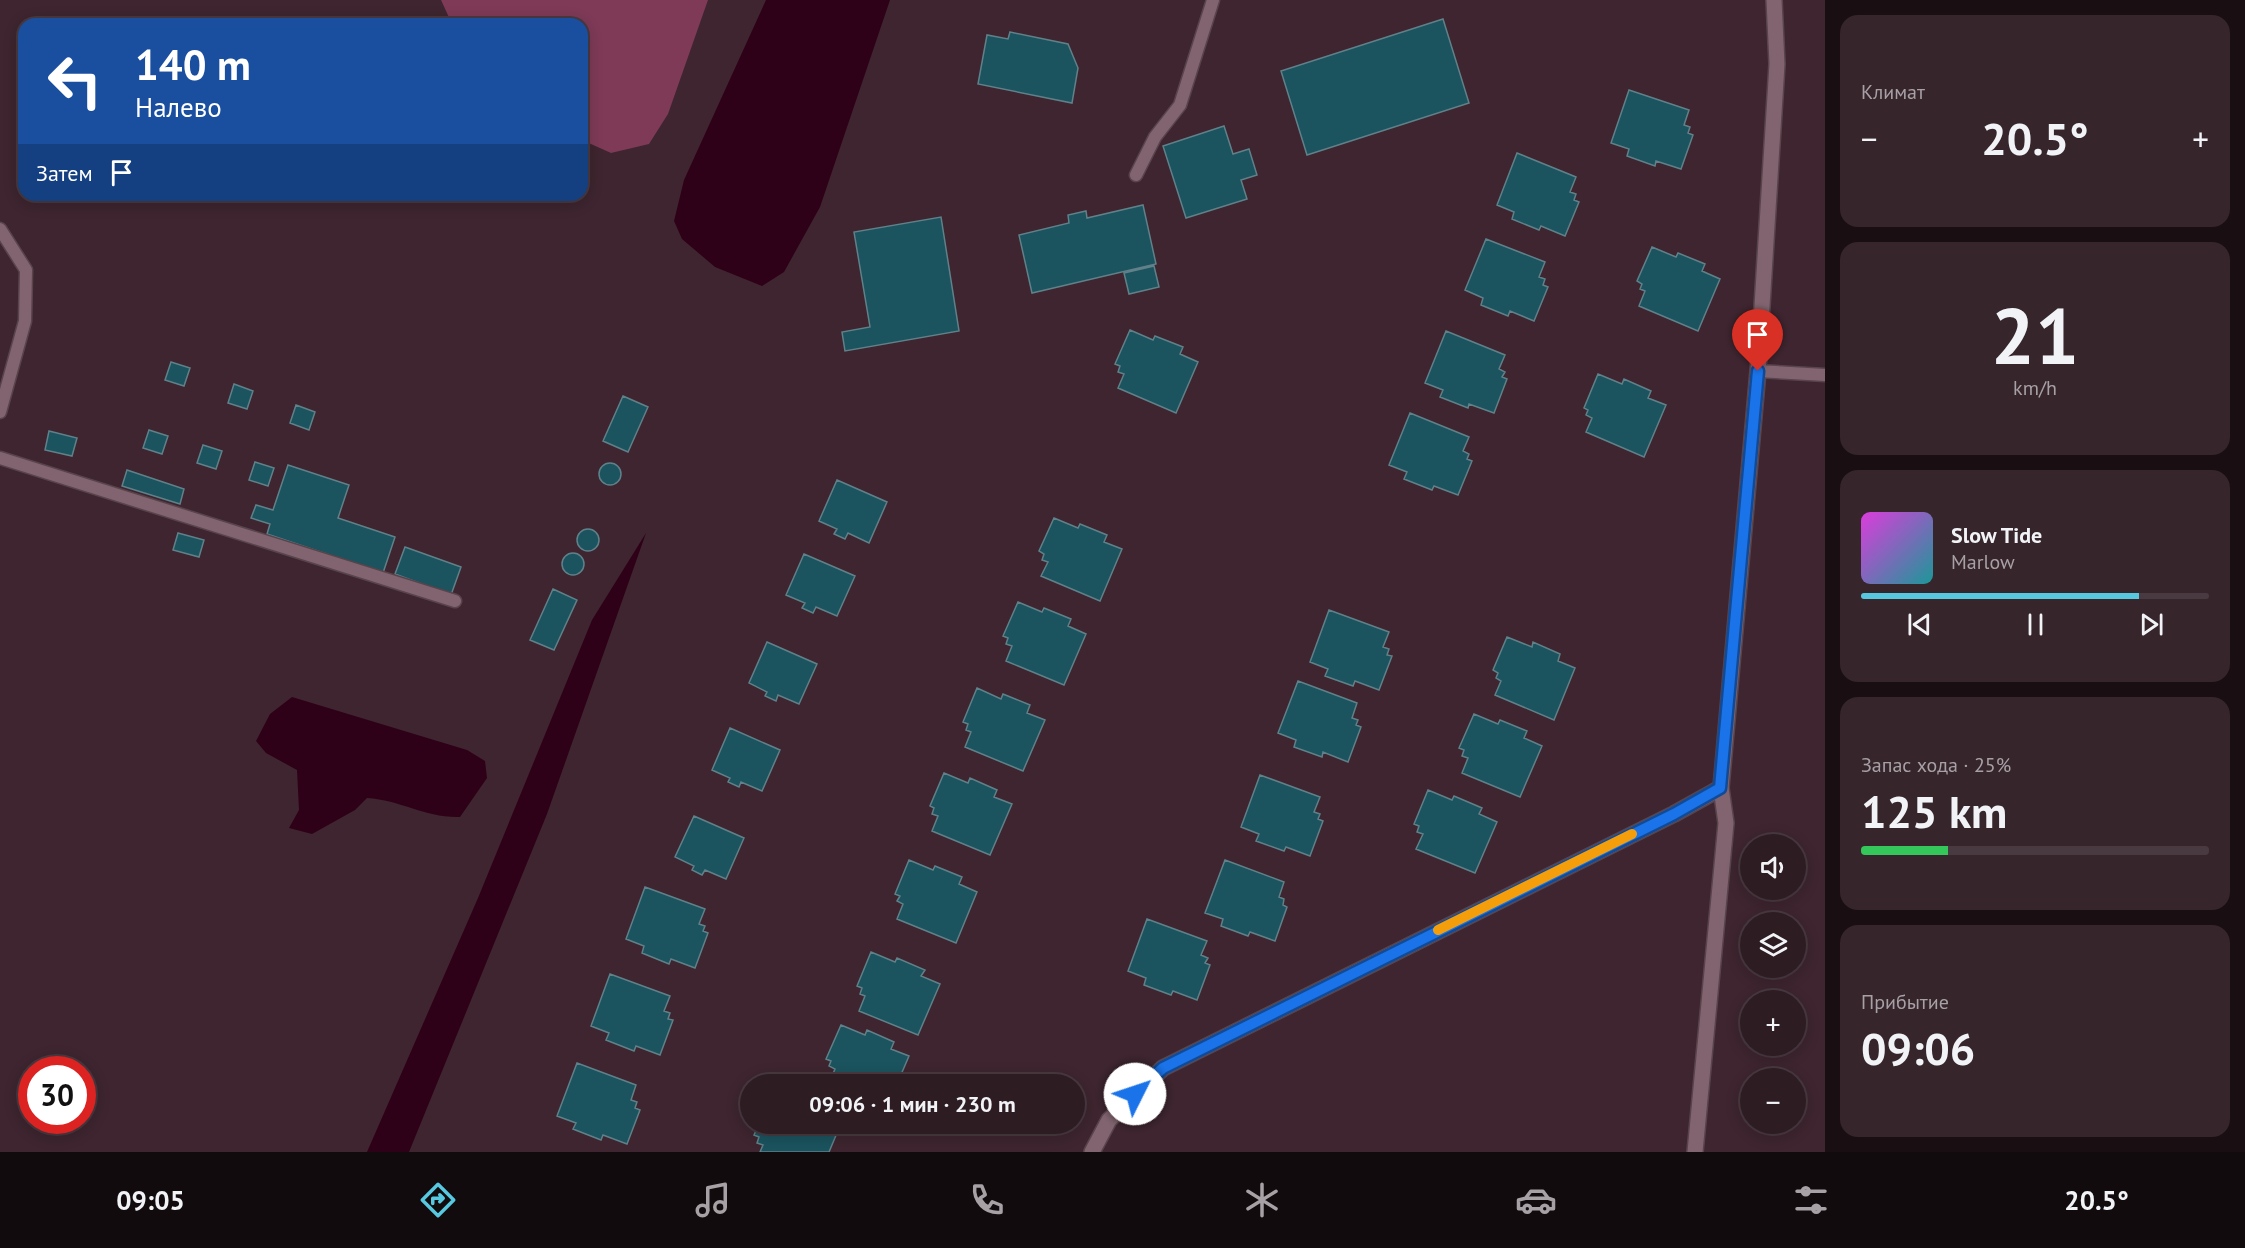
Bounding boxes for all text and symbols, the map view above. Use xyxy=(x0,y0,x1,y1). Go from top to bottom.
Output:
text: 140 m xyxy=(135,37,251,92)
icon: left xyxy=(36,42,114,120)
text: Климат xyxy=(1861,79,1925,105)
text: Налево xyxy=(135,90,222,124)
text: 20.5° xyxy=(1981,109,2089,167)
text: − xyxy=(1861,117,1878,160)
text: + xyxy=(2192,117,2209,160)
icon: arrive xyxy=(105,156,138,189)
text: Затем xyxy=(36,159,93,187)
text: 21 xyxy=(1991,285,2079,386)
pin xyxy=(1732,309,1783,371)
icon: arrive xyxy=(1741,318,1774,351)
text: km/h xyxy=(2013,375,2057,401)
text: Slow Tide xyxy=(1951,521,2042,549)
text: Marlow xyxy=(1951,549,2015,575)
icon: previous xyxy=(1903,608,1936,641)
icon: pause xyxy=(2019,608,2052,641)
icon: next xyxy=(2135,608,2168,641)
text: Запас хода · 25% xyxy=(1861,752,2011,778)
text: 125 km xyxy=(1861,782,2007,840)
map controls xyxy=(1740,834,1806,1134)
button: sound xyxy=(1740,834,1806,900)
button: layers xyxy=(1740,912,1806,978)
text: Прибытие xyxy=(1861,989,1949,1015)
button: + xyxy=(1740,990,1806,1056)
text: 09:06 xyxy=(1861,1019,1975,1077)
speed limit sign: 30 xyxy=(18,1056,96,1134)
position arrow xyxy=(1103,1062,1167,1126)
button: − xyxy=(1740,1068,1806,1134)
text: 09:06 · 1 мин · 230 m xyxy=(809,1090,1016,1118)
icon: directions xyxy=(417,1179,459,1221)
icon: music xyxy=(692,1179,734,1221)
icon: phone xyxy=(966,1179,1008,1221)
icon: climate xyxy=(1241,1179,1283,1221)
icon: car xyxy=(1515,1179,1557,1221)
icon: filters xyxy=(1790,1179,1832,1221)
text: 09:05 xyxy=(116,1183,185,1217)
text: 20.5° xyxy=(2064,1183,2129,1217)

